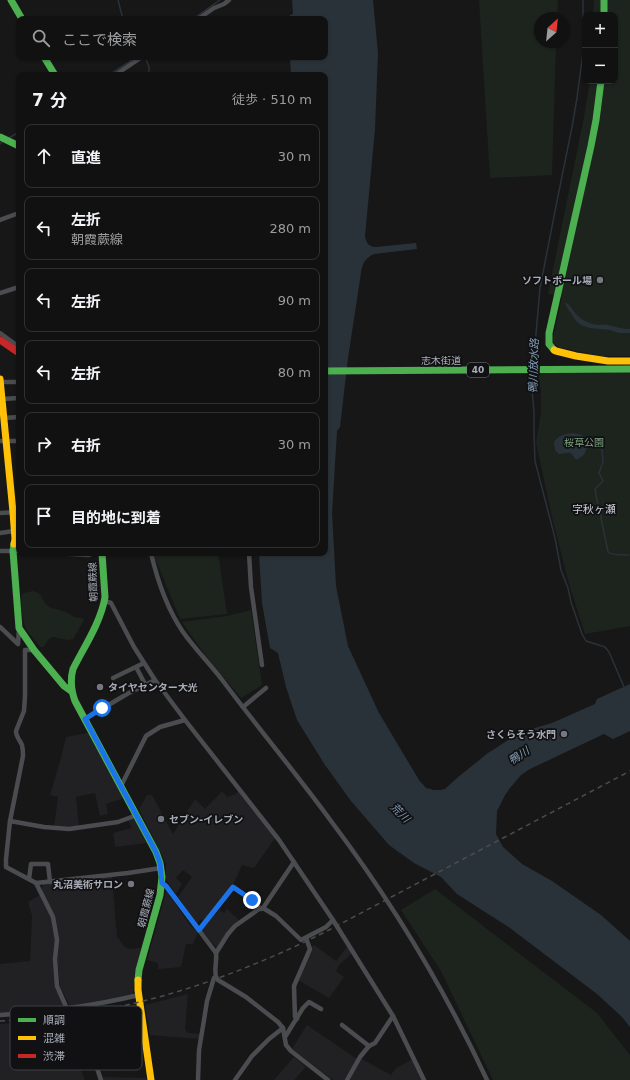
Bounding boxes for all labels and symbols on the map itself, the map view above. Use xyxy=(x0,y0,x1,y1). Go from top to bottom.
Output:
north arrow xyxy=(534,12,570,48)
place label: ソフトボール場 xyxy=(522,275,592,286)
marker: ソフトボール場 xyxy=(595,275,605,285)
water label: 鴨川放水路 xyxy=(527,337,541,394)
street label: 志木街道 xyxy=(421,355,461,366)
road number: 40 xyxy=(467,363,489,377)
park label: 桜草公園 xyxy=(564,437,604,448)
district label: 字秋ヶ瀬 xyxy=(572,503,616,516)
street label: 朝霞蕨線 xyxy=(87,562,99,602)
marker: タイヤセンター大光 xyxy=(95,682,105,692)
place label: タイヤセンター大光 xyxy=(108,682,198,693)
route start xyxy=(93,699,111,717)
place label: さくらそう水門 xyxy=(486,729,556,740)
marker: さくらそう水門 xyxy=(559,729,569,739)
water label: 鴨川 xyxy=(506,744,533,768)
water label: 荒川 xyxy=(388,801,413,826)
marker: セブン-イレブン xyxy=(156,814,166,824)
place label: セブン-イレブン xyxy=(169,814,243,825)
place label: 丸沼美術サロン xyxy=(53,879,123,890)
marker: 丸沼美術サロン xyxy=(126,879,136,889)
street label: 朝霞蕨線 xyxy=(136,887,156,929)
route end xyxy=(243,891,261,909)
legend xyxy=(10,1006,142,1070)
text: 順調 xyxy=(43,1014,65,1027)
text: 混雑 xyxy=(43,1032,65,1045)
text: 渋滞 xyxy=(43,1050,65,1063)

